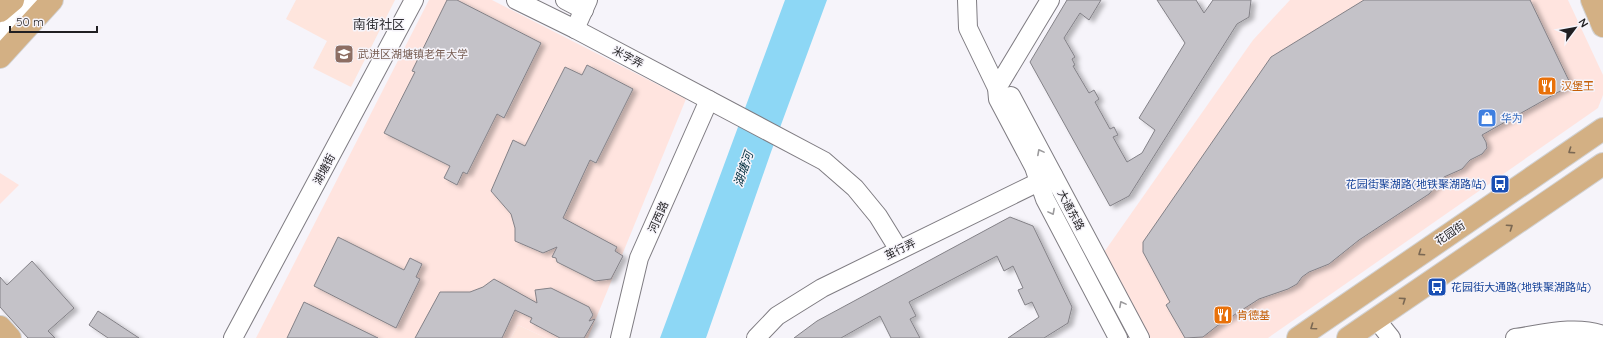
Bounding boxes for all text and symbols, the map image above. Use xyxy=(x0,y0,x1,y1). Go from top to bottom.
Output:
scale bar xyxy=(10,8,97,34)
north arrow xyxy=(1555,8,1595,48)
text: 50 m xyxy=(16,14,44,29)
district label: 南街社区 xyxy=(353,16,405,32)
text: N xyxy=(1575,16,1592,30)
school or university icon: 武进区湖塘镇老年大学 xyxy=(333,43,355,65)
street label: 米字弄 xyxy=(610,43,646,71)
place label: 武进区湖塘镇老年大学 xyxy=(358,47,468,61)
restaurant icon: 汉堡王 xyxy=(1536,75,1558,97)
place label: 汉堡王 xyxy=(1561,79,1594,93)
shop icon: 华为 xyxy=(1476,107,1498,129)
place label: 华为 xyxy=(1501,111,1523,125)
one-way arrow xyxy=(1568,146,1575,154)
water label: 湖塘河 xyxy=(730,148,757,188)
one-way arrow xyxy=(1038,149,1045,156)
street label: 湖塘街 xyxy=(310,151,338,187)
bus stop icon: 花园街聚湖路(地铁聚湖路站) xyxy=(1489,173,1511,195)
place label: 花园街聚湖路(地铁聚湖路站) xyxy=(1346,177,1486,191)
street label: 大通东路 xyxy=(1054,187,1088,233)
street label: 河西路 xyxy=(645,199,671,235)
one-way arrow xyxy=(1047,208,1054,216)
street label: 花园街 xyxy=(1432,218,1468,248)
one-way arrow xyxy=(1506,225,1513,232)
street label: 茧行弄 xyxy=(882,235,918,263)
one-way arrow xyxy=(1418,249,1425,256)
bus stop icon: 花园街大通路(地铁聚湖路站) xyxy=(1426,276,1448,298)
place label: 花园街大通路(地铁聚湖路站) xyxy=(1451,280,1591,294)
one-way arrow xyxy=(1399,297,1406,305)
one-way arrow xyxy=(1119,300,1126,308)
restaurant icon: 肯德基 xyxy=(1212,304,1234,326)
place label: 肯德基 xyxy=(1237,308,1270,322)
one-way arrow xyxy=(1311,322,1318,329)

